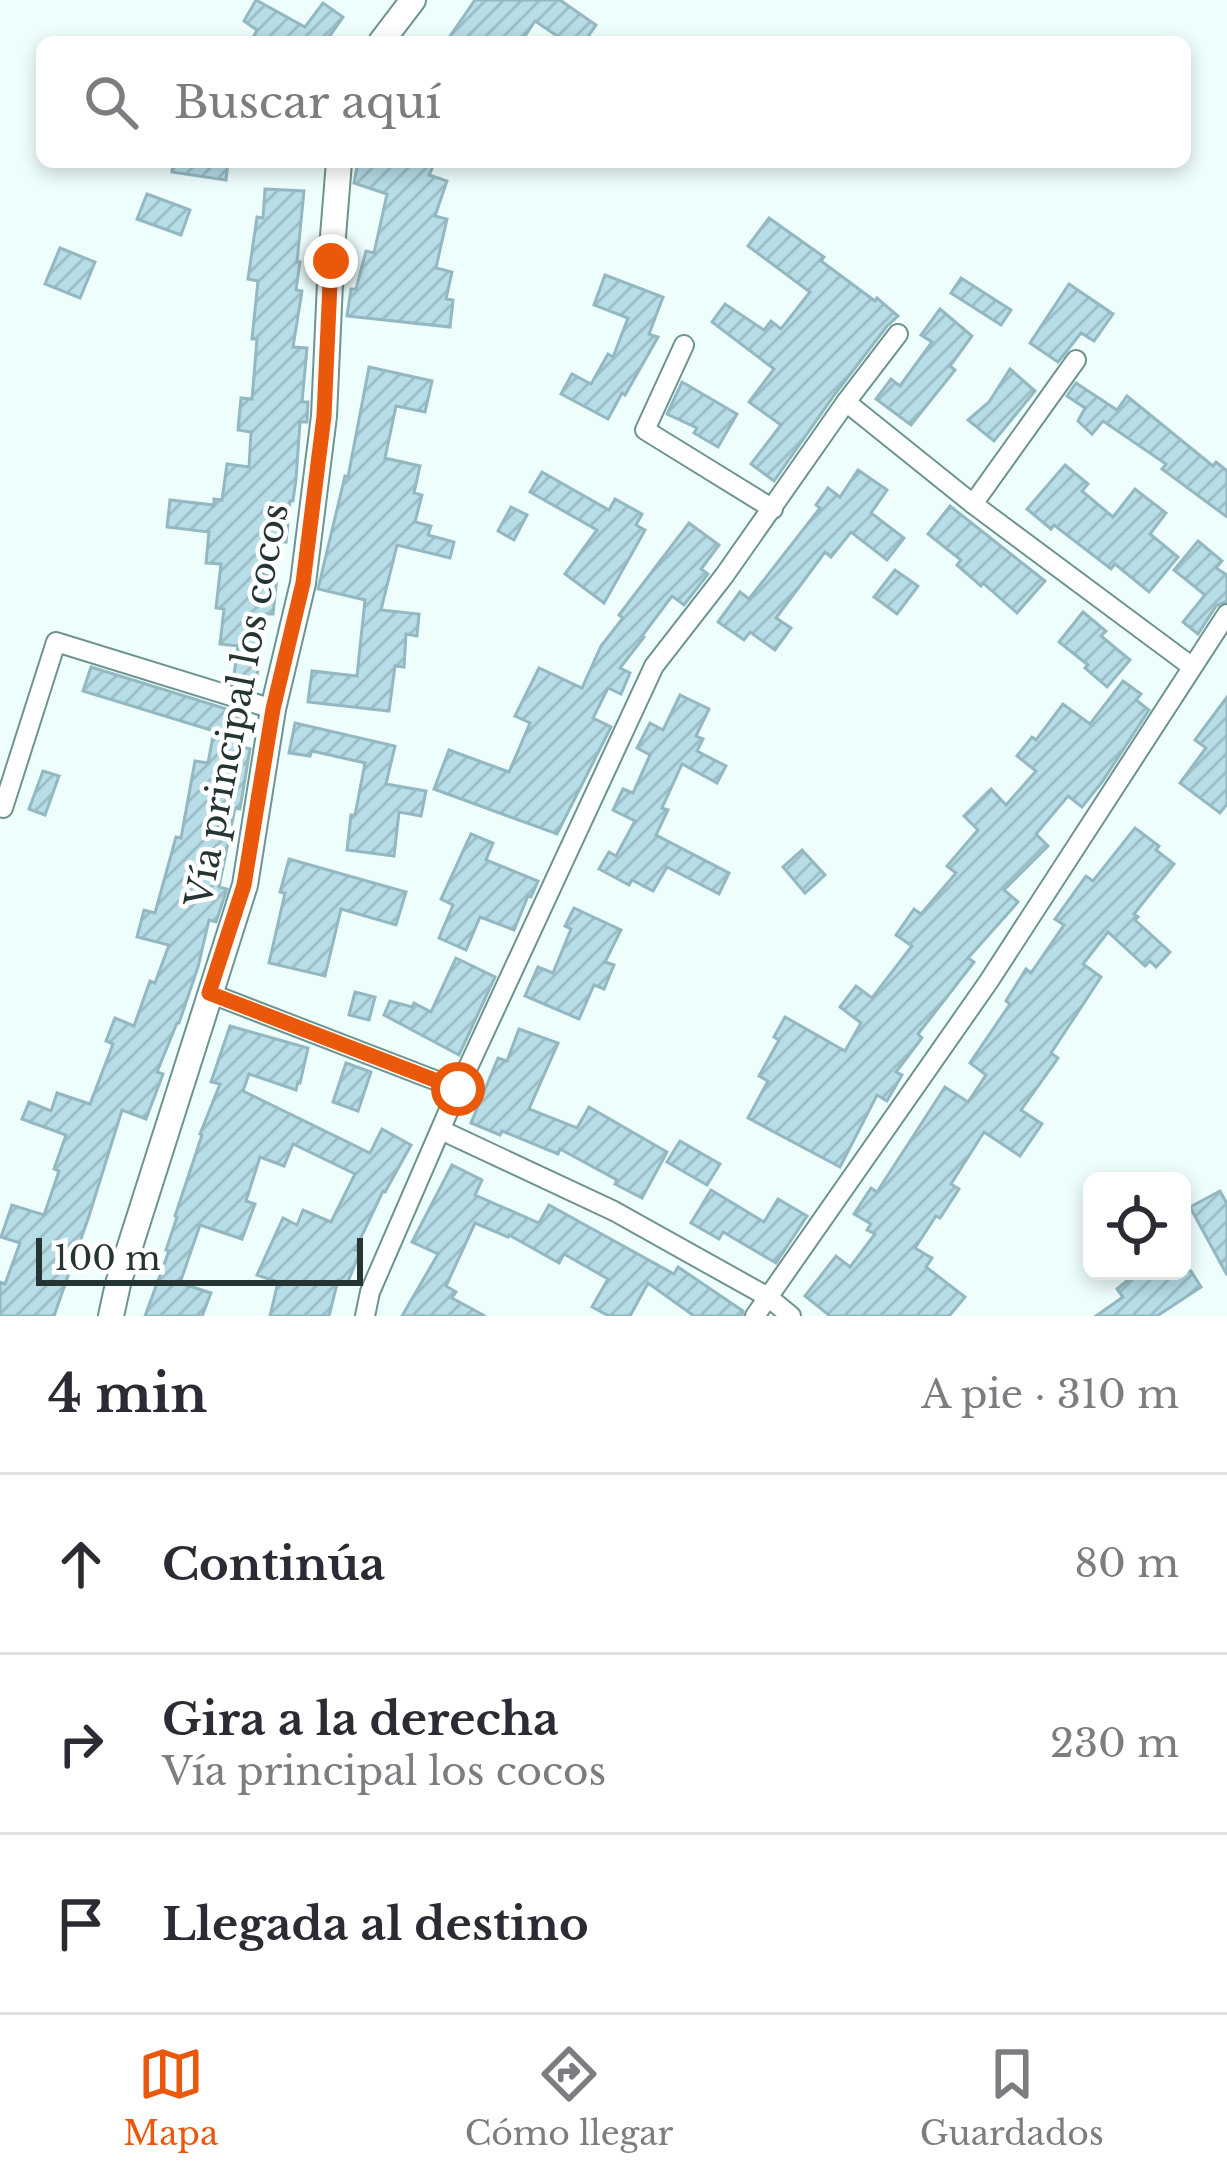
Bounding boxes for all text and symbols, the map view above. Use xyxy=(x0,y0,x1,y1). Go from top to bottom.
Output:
search box xyxy=(36,36,1191,168)
icon: search xyxy=(78,69,144,135)
text: Buscar aquí xyxy=(174,74,441,130)
route end xyxy=(304,234,358,288)
street label: Vía principal los cocos xyxy=(176,499,298,912)
route start xyxy=(431,1062,485,1116)
map controls xyxy=(1083,1172,1191,1280)
button: locate xyxy=(1083,1172,1191,1280)
scale bar xyxy=(36,1232,363,1285)
text: 100 m xyxy=(54,1238,161,1279)
text: 4 min xyxy=(48,1363,207,1426)
text: A pie · 310 m xyxy=(921,1370,1179,1419)
icon: ahead xyxy=(48,1531,114,1597)
text: Continúa xyxy=(162,1536,385,1592)
text: 80 m xyxy=(1074,1539,1179,1588)
text: Gira a la derecha xyxy=(162,1691,559,1747)
icon: right xyxy=(48,1711,114,1777)
text: 230 m xyxy=(1050,1719,1179,1768)
text: Vía principal los cocos xyxy=(162,1747,606,1796)
icon: arrive xyxy=(48,1891,114,1957)
text: Llegada al destino xyxy=(162,1896,589,1952)
tab: Mapa xyxy=(123,2041,218,2154)
tab: Cómo llegar xyxy=(465,2041,673,2154)
tab: Guardados xyxy=(920,2041,1104,2154)

